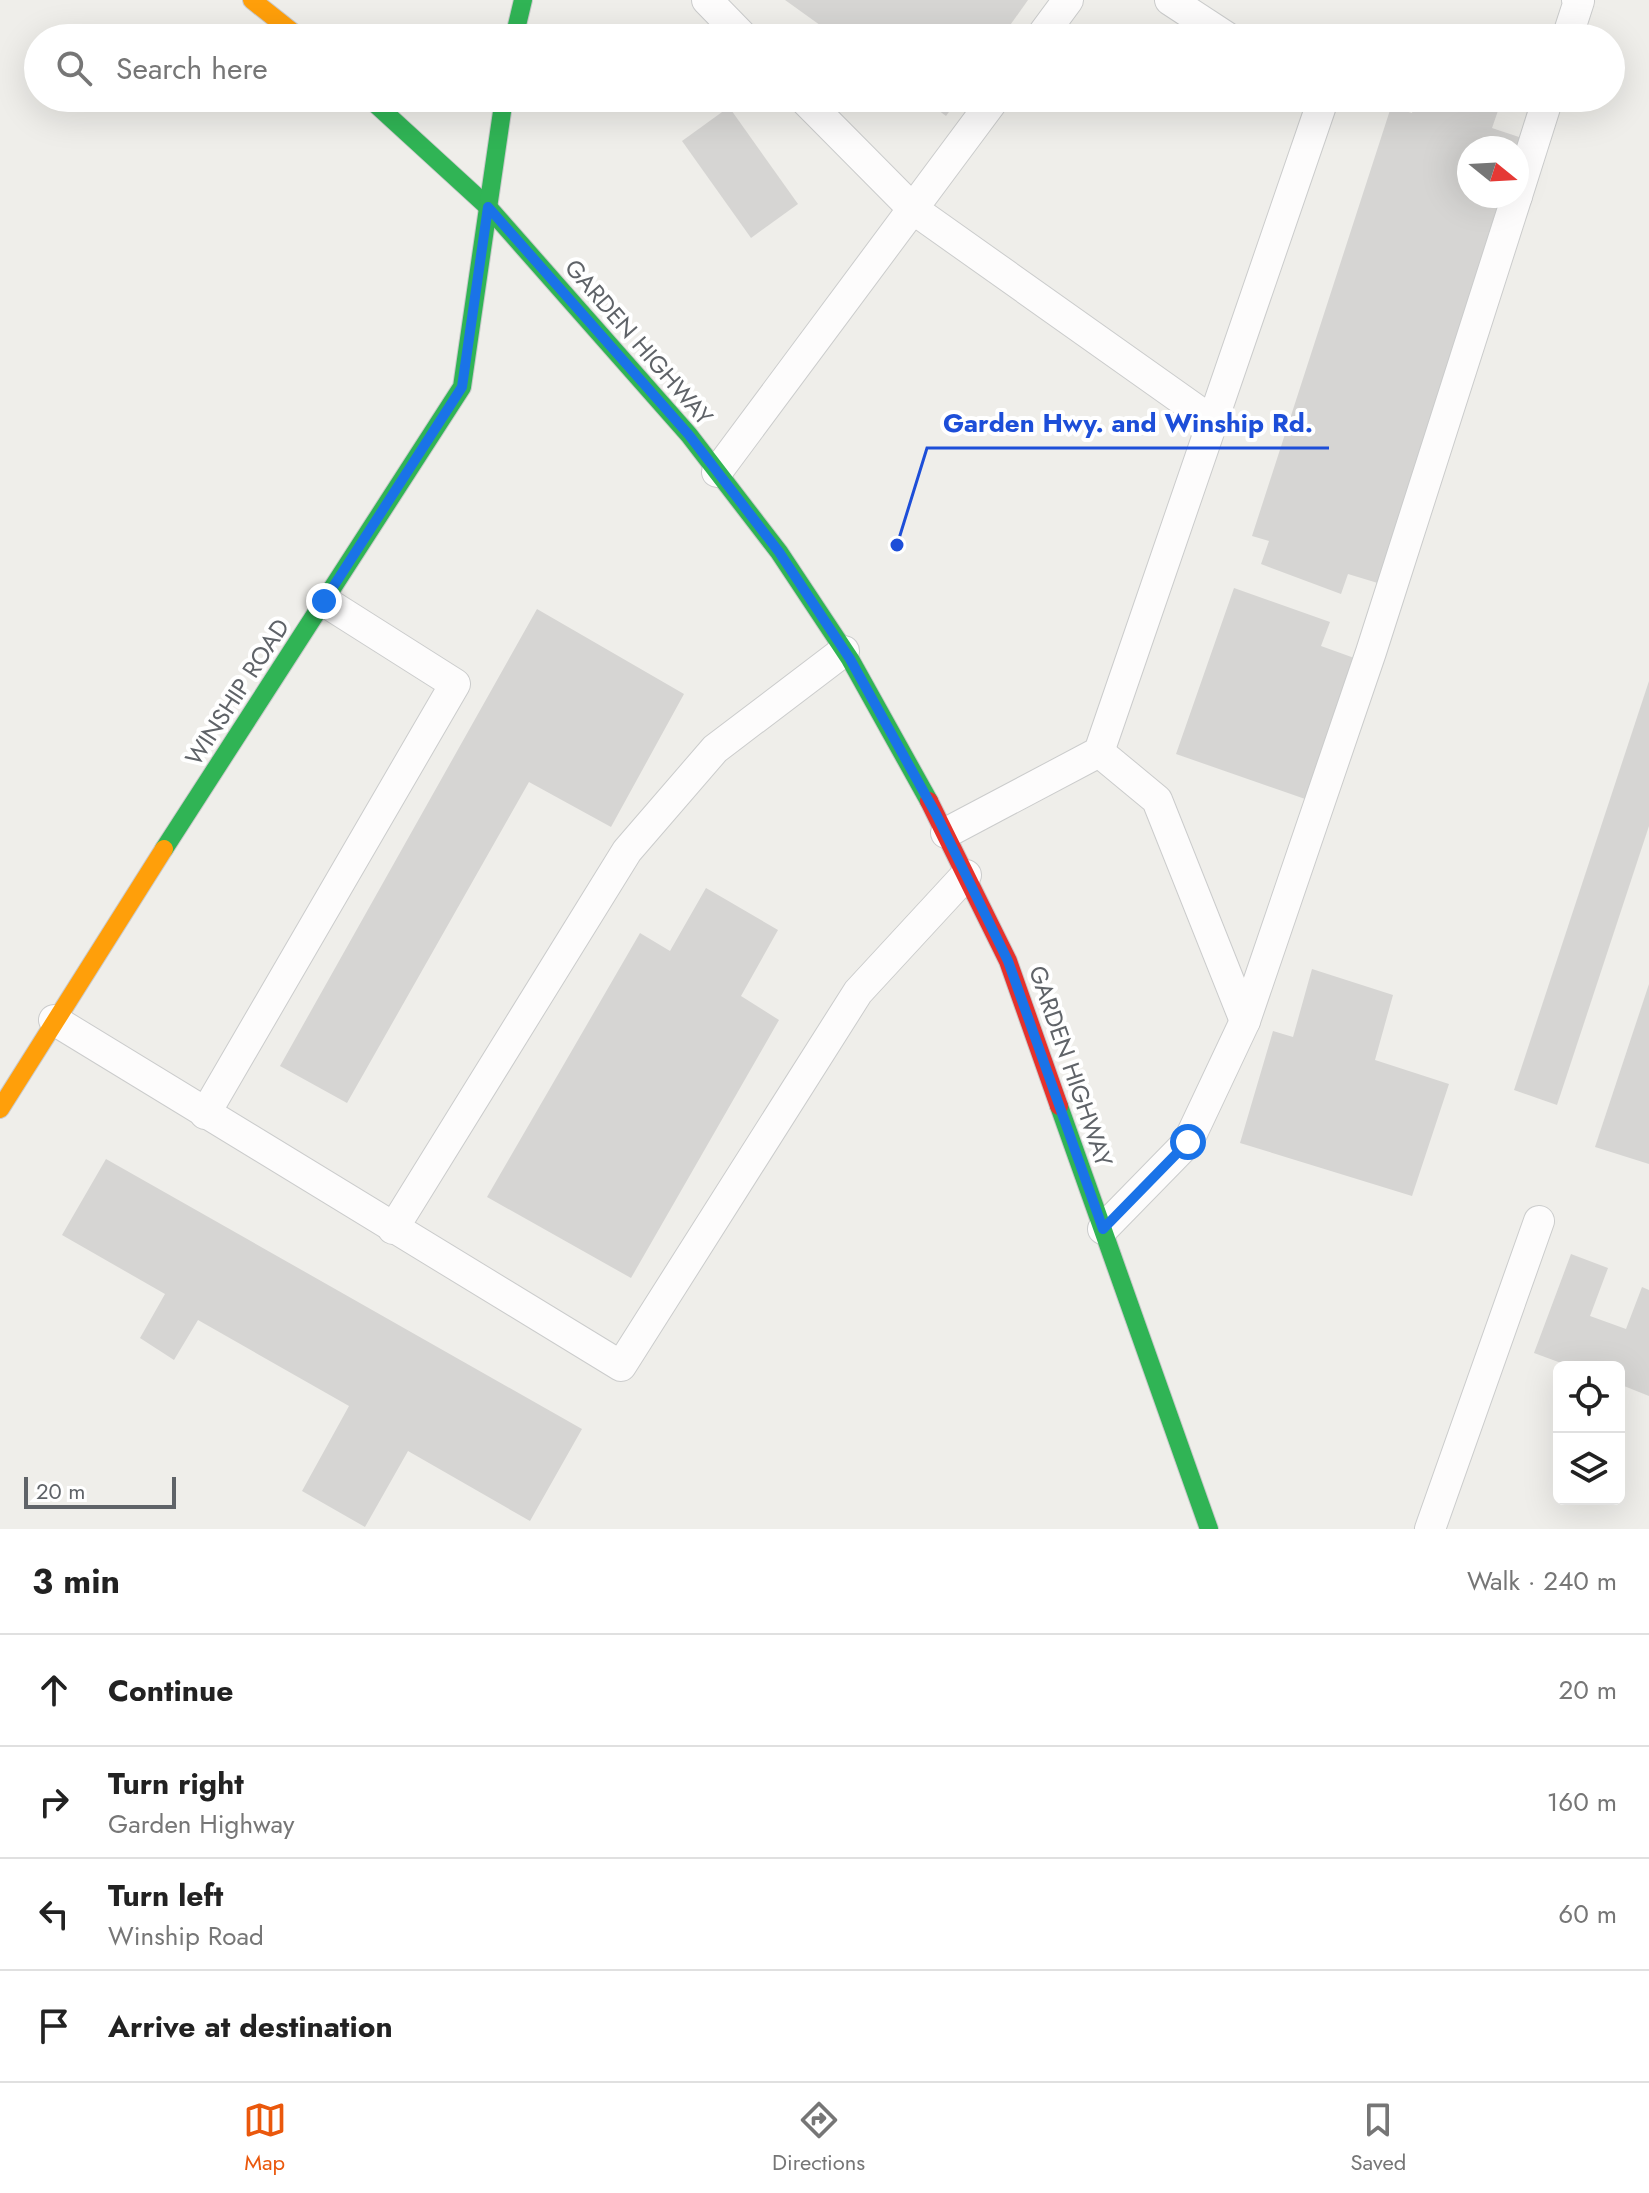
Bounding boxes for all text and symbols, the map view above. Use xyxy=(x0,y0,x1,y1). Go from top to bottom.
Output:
search box xyxy=(24,24,1625,112)
icon: search xyxy=(52,46,96,90)
text: Search here xyxy=(116,47,268,90)
north arrow xyxy=(1457,136,1529,208)
street label: GARDEN HIGHWAY xyxy=(557,251,722,433)
callout: Garden Hwy. and Winship Rd. xyxy=(927,398,1329,448)
text: Garden Hwy. and Winship Rd. xyxy=(943,404,1313,442)
route end xyxy=(306,583,342,619)
street label: WINSHIP ROAD xyxy=(176,612,298,772)
street label: GARDEN HIGHWAY xyxy=(1020,961,1122,1172)
route start xyxy=(1170,1124,1206,1160)
map controls xyxy=(1553,1361,1625,1505)
button: locate xyxy=(1553,1361,1625,1433)
button: layers xyxy=(1553,1433,1625,1505)
scale bar xyxy=(24,1473,176,1509)
text: 20 m xyxy=(36,1475,85,1507)
text: 3 min xyxy=(32,1557,120,1606)
text: Walk · 240 m xyxy=(1467,1562,1617,1600)
icon: ahead xyxy=(32,1668,76,1712)
text: Continue xyxy=(108,1669,234,1712)
text: 20 m xyxy=(1559,1671,1617,1709)
text: Turn right xyxy=(108,1762,244,1805)
icon: right xyxy=(32,1780,76,1824)
text: 160 m xyxy=(1547,1783,1617,1821)
text: Garden Highway xyxy=(108,1805,294,1843)
text: Turn left xyxy=(108,1874,223,1917)
icon: left xyxy=(32,1892,76,1936)
text: 60 m xyxy=(1558,1895,1617,1933)
text: Winship Road xyxy=(108,1917,264,1955)
icon: arrive xyxy=(32,2004,76,2048)
text: Arrive at destination xyxy=(108,2005,393,2048)
tab: Map xyxy=(243,2098,287,2178)
tab: Directions xyxy=(772,2098,865,2178)
tab: Saved xyxy=(1351,2098,1406,2178)

